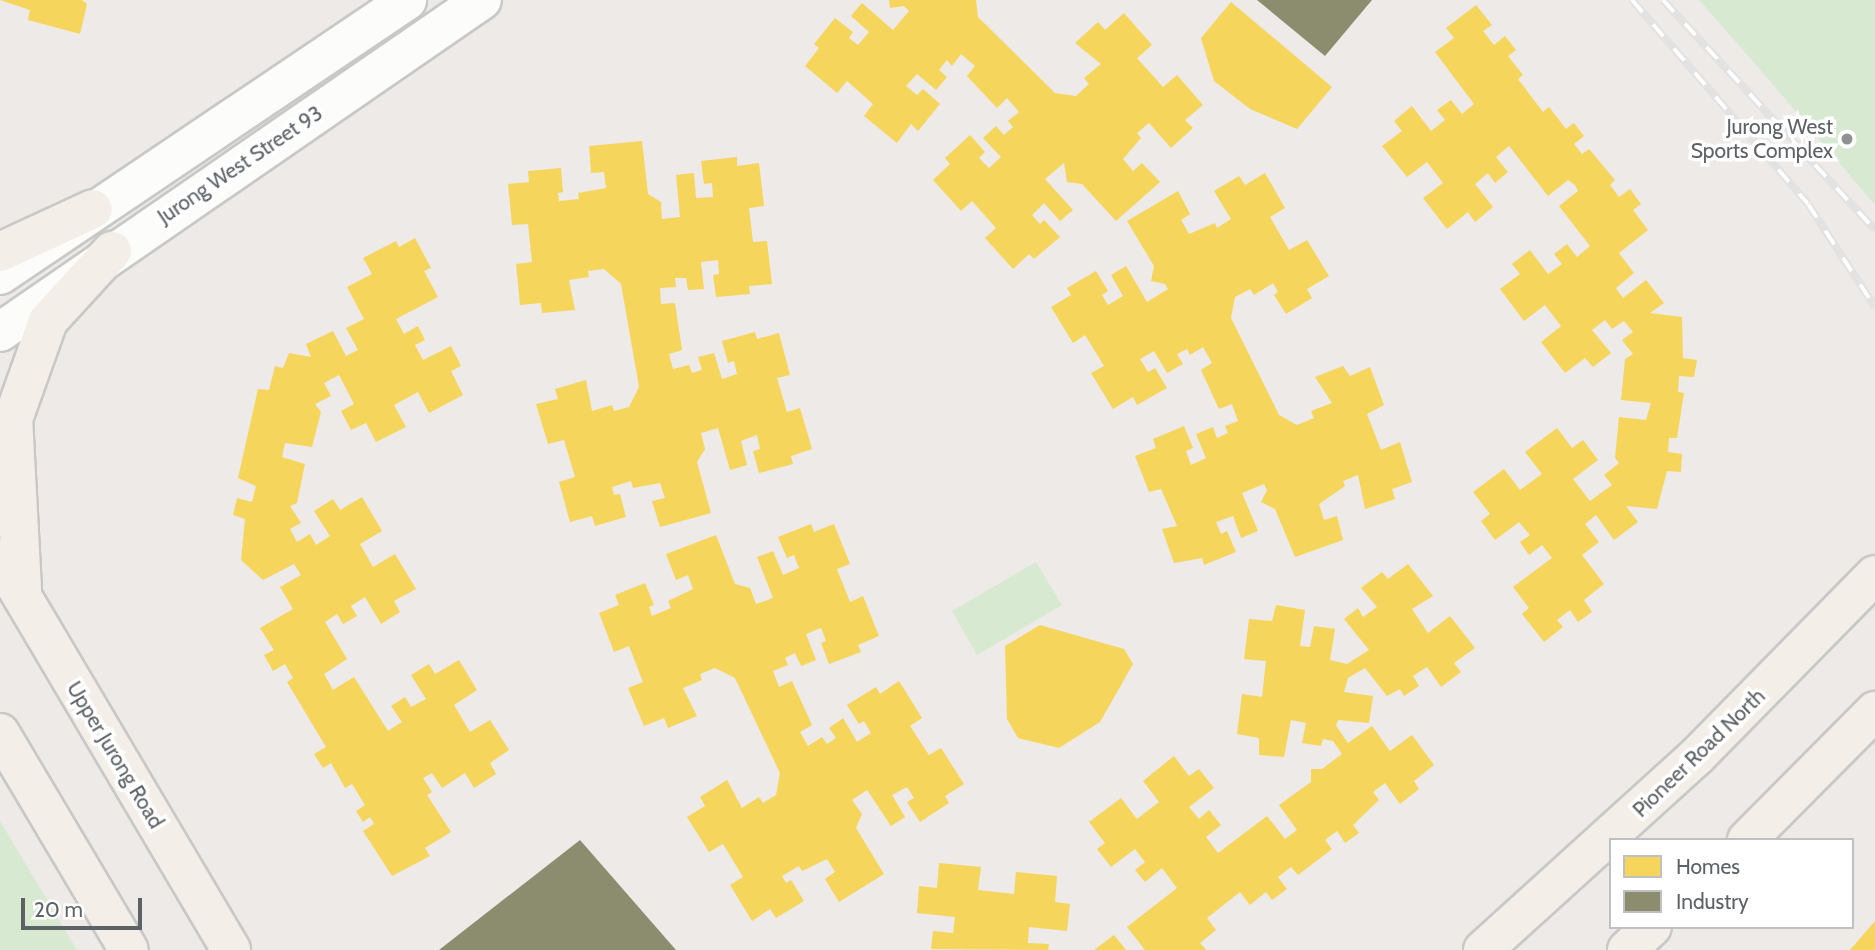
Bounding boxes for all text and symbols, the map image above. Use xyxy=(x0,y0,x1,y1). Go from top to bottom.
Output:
street label: Jurong West Street 93 xyxy=(153,101,327,229)
place label: Jurong West Sports Complex xyxy=(1691,114,1833,164)
marker: Jurong West Sports Complex xyxy=(1839,131,1855,147)
street label: Upper Jurong Road xyxy=(61,677,169,833)
street label: Pioneer Road North xyxy=(1628,684,1770,822)
legend xyxy=(1609,838,1854,929)
text: Homes xyxy=(1676,854,1740,879)
scale bar xyxy=(24,884,145,928)
text: Industry xyxy=(1676,889,1749,914)
text: 20 m xyxy=(34,897,83,922)

